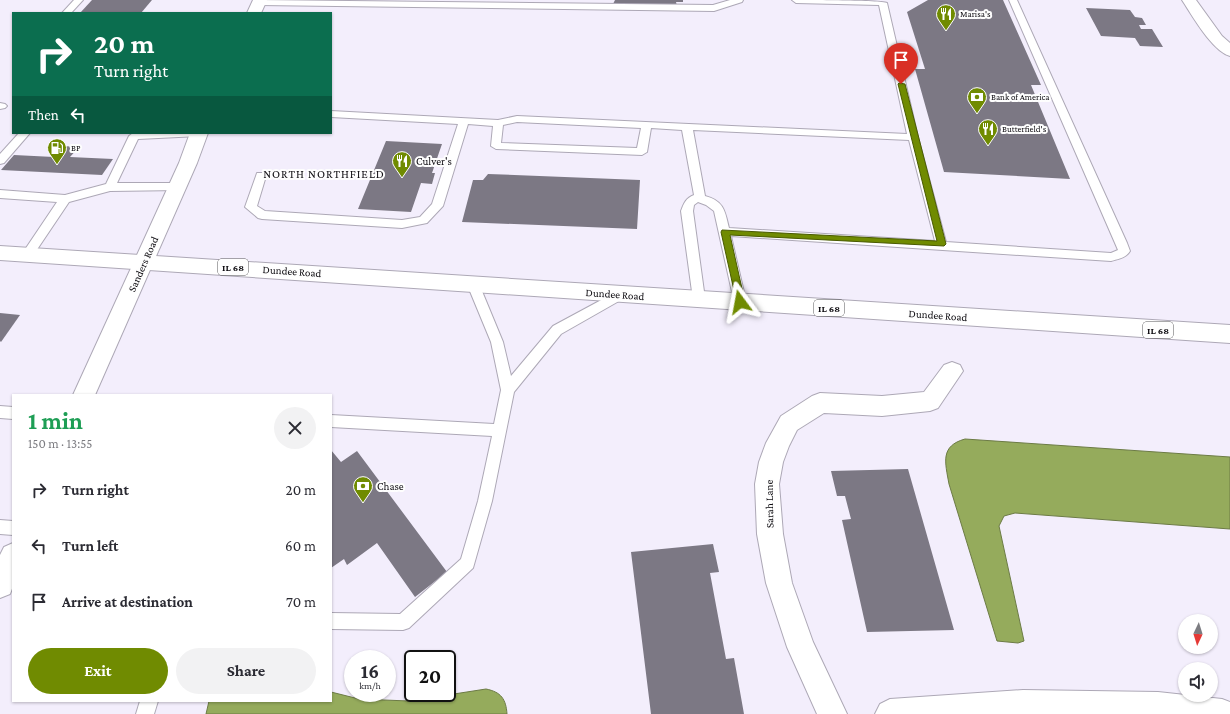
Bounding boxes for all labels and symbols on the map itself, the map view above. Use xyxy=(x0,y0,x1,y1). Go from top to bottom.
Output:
restaurant icon: Marisa's xyxy=(935,3,957,31)
place label: Marisa's xyxy=(960,9,991,19)
pin xyxy=(884,43,918,84)
bank icon: Bank of America xyxy=(966,86,988,114)
place label: Bank of America xyxy=(991,92,1049,102)
restaurant icon: Butterfield's xyxy=(977,118,999,146)
place label: Butterfield's xyxy=(1002,124,1047,134)
fuel station icon: BP xyxy=(46,137,68,165)
place label: BP xyxy=(71,143,81,153)
restaurant icon: Culver's xyxy=(391,150,413,178)
place label: Culver's xyxy=(416,155,452,167)
district label: NORTH NORTHFIELD xyxy=(263,167,385,181)
street label: Sanders Road xyxy=(125,234,161,294)
road number: IL 68 xyxy=(218,259,248,275)
street label: Dundee Road xyxy=(262,263,322,279)
position arrow xyxy=(719,281,761,323)
street label: Dundee Road xyxy=(585,286,645,302)
road number: IL 68 xyxy=(814,300,844,316)
street label: Dundee Road xyxy=(908,307,968,323)
road number: IL 68 xyxy=(1143,322,1173,338)
bank icon: Chase xyxy=(352,475,374,503)
place label: Chase xyxy=(377,480,404,492)
street label: Sarah Lane xyxy=(763,480,775,528)
north arrow xyxy=(1178,614,1218,654)
speed limit sign: 20 xyxy=(404,650,456,702)

